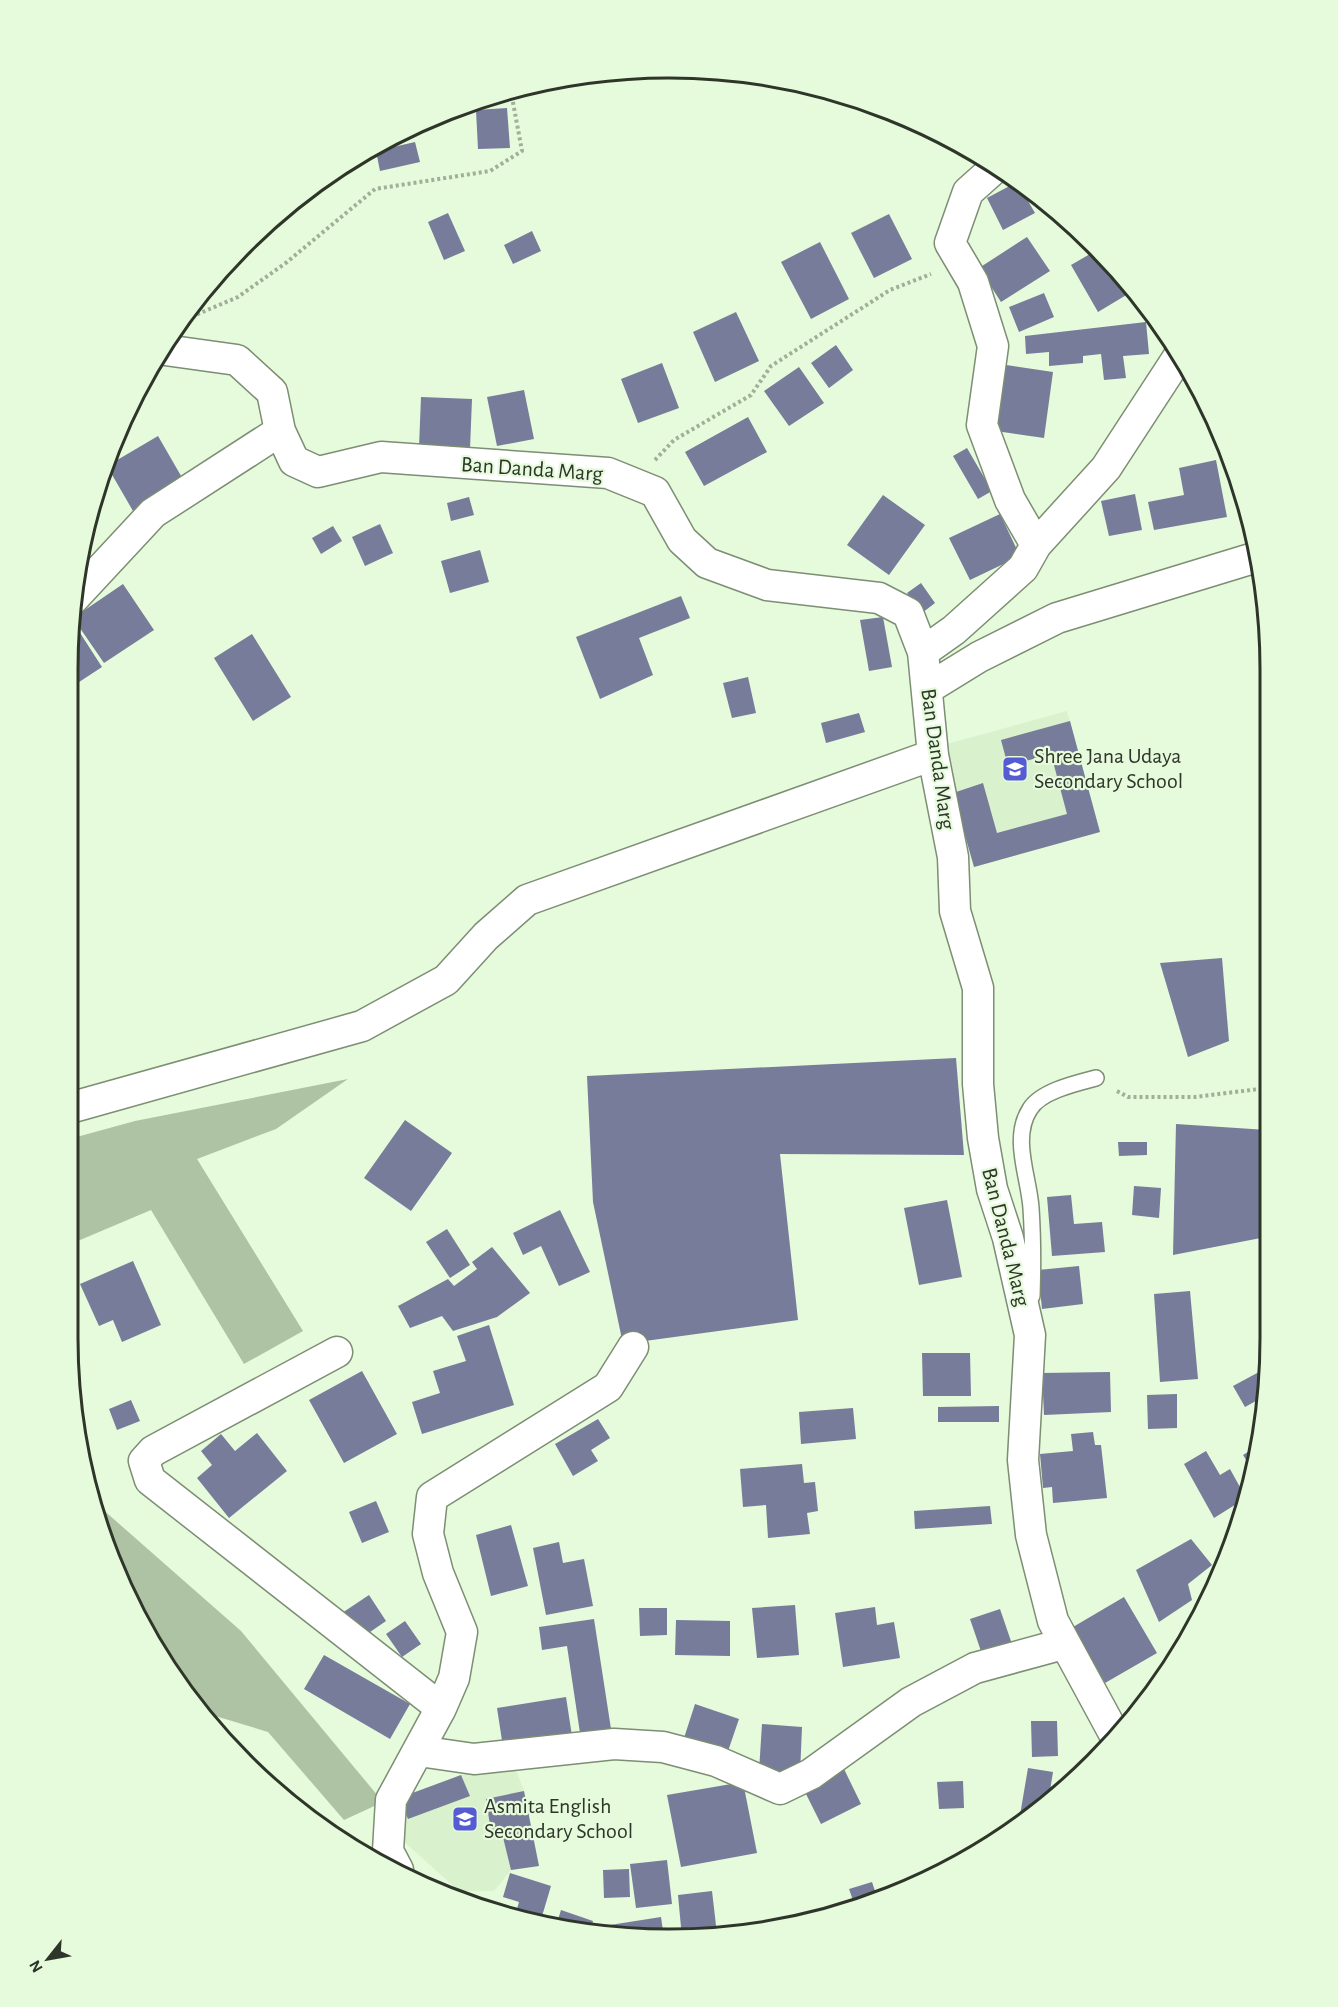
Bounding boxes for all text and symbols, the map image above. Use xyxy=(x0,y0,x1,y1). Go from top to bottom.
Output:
street label: Ban Danda Marg xyxy=(460,453,604,485)
street label: Ban Danda Marg xyxy=(917,687,959,831)
place label: Shree Jana Udaya Secondary School xyxy=(1034,745,1183,792)
school or university icon: Shree Jana Udaya Secondary School xyxy=(1000,754,1030,784)
street label: Ban Danda Marg xyxy=(978,1165,1034,1309)
place label: Asmita English Secondary School xyxy=(484,1795,633,1842)
school or university icon: Asmita English Secondary School xyxy=(450,1804,480,1834)
north arrow xyxy=(18,1929,78,1989)
text: N xyxy=(26,1957,46,1975)

